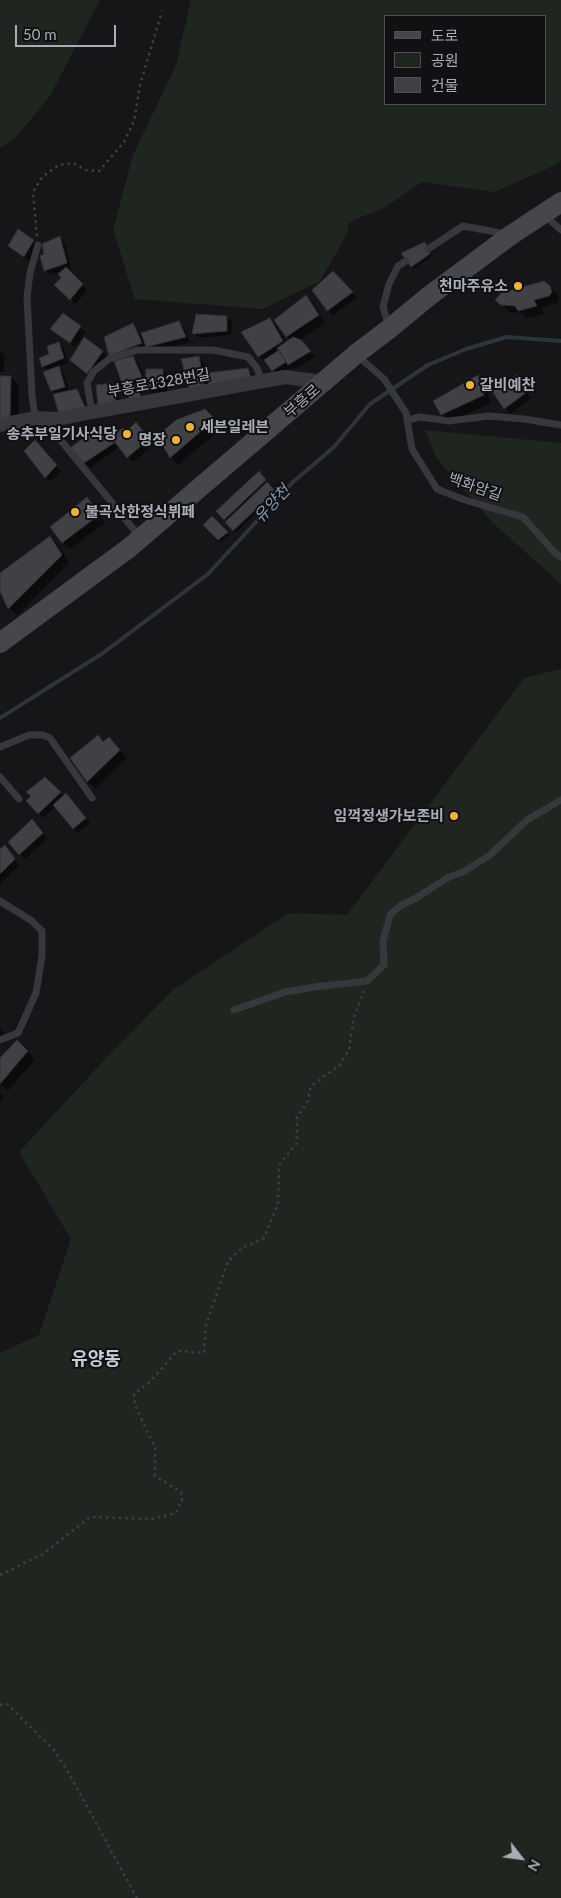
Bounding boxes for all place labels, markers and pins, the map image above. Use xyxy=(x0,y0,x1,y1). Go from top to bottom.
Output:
place label: 천마주유소 xyxy=(439,277,508,295)
marker: 천마주유소 xyxy=(512,280,524,292)
place label: 갈비예찬 xyxy=(480,376,535,394)
marker: 갈비예찬 xyxy=(464,379,476,391)
place label: 세븐일레븐 xyxy=(200,418,269,436)
marker: 세븐일레븐 xyxy=(184,421,196,433)
place label: 송추부일기사식당 xyxy=(7,425,117,443)
marker: 송추부일기사식당 xyxy=(121,428,133,440)
place label: 명장 xyxy=(138,431,166,449)
marker: 명장 xyxy=(170,434,182,446)
place label: 불곡산한정식뷔페 xyxy=(85,503,195,521)
marker: 불곡산한정식뷔페 xyxy=(69,506,81,518)
place label: 임꺽정생가보존비 xyxy=(334,807,444,825)
marker: 임꺽정생가보존비 xyxy=(448,810,460,822)

